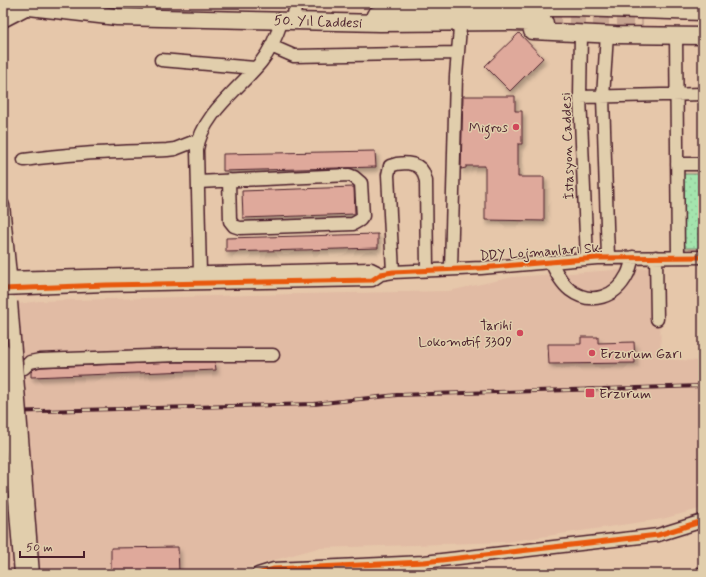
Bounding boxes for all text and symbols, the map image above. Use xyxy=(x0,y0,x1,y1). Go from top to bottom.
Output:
street label: 50. Yıl Caddesi xyxy=(274,11,362,33)
street label: İstasyon Caddesi xyxy=(557,92,579,200)
place label: Migros xyxy=(469,119,508,139)
marker: Migros xyxy=(511,122,521,132)
street label: DDY Lojmanları Sk. xyxy=(479,239,603,265)
place label: Tarihi Lokomotif 3309 xyxy=(418,317,512,351)
marker: Tarihi Lokomotif 3309 xyxy=(515,328,525,338)
place label: Erzurum Garı xyxy=(600,345,683,363)
marker: Erzurum Garı xyxy=(587,348,597,358)
place label: Erzurum xyxy=(599,385,651,403)
marker: Erzurum xyxy=(584,387,596,399)
scale bar xyxy=(20,533,84,559)
text: 50 m xyxy=(26,540,53,556)

